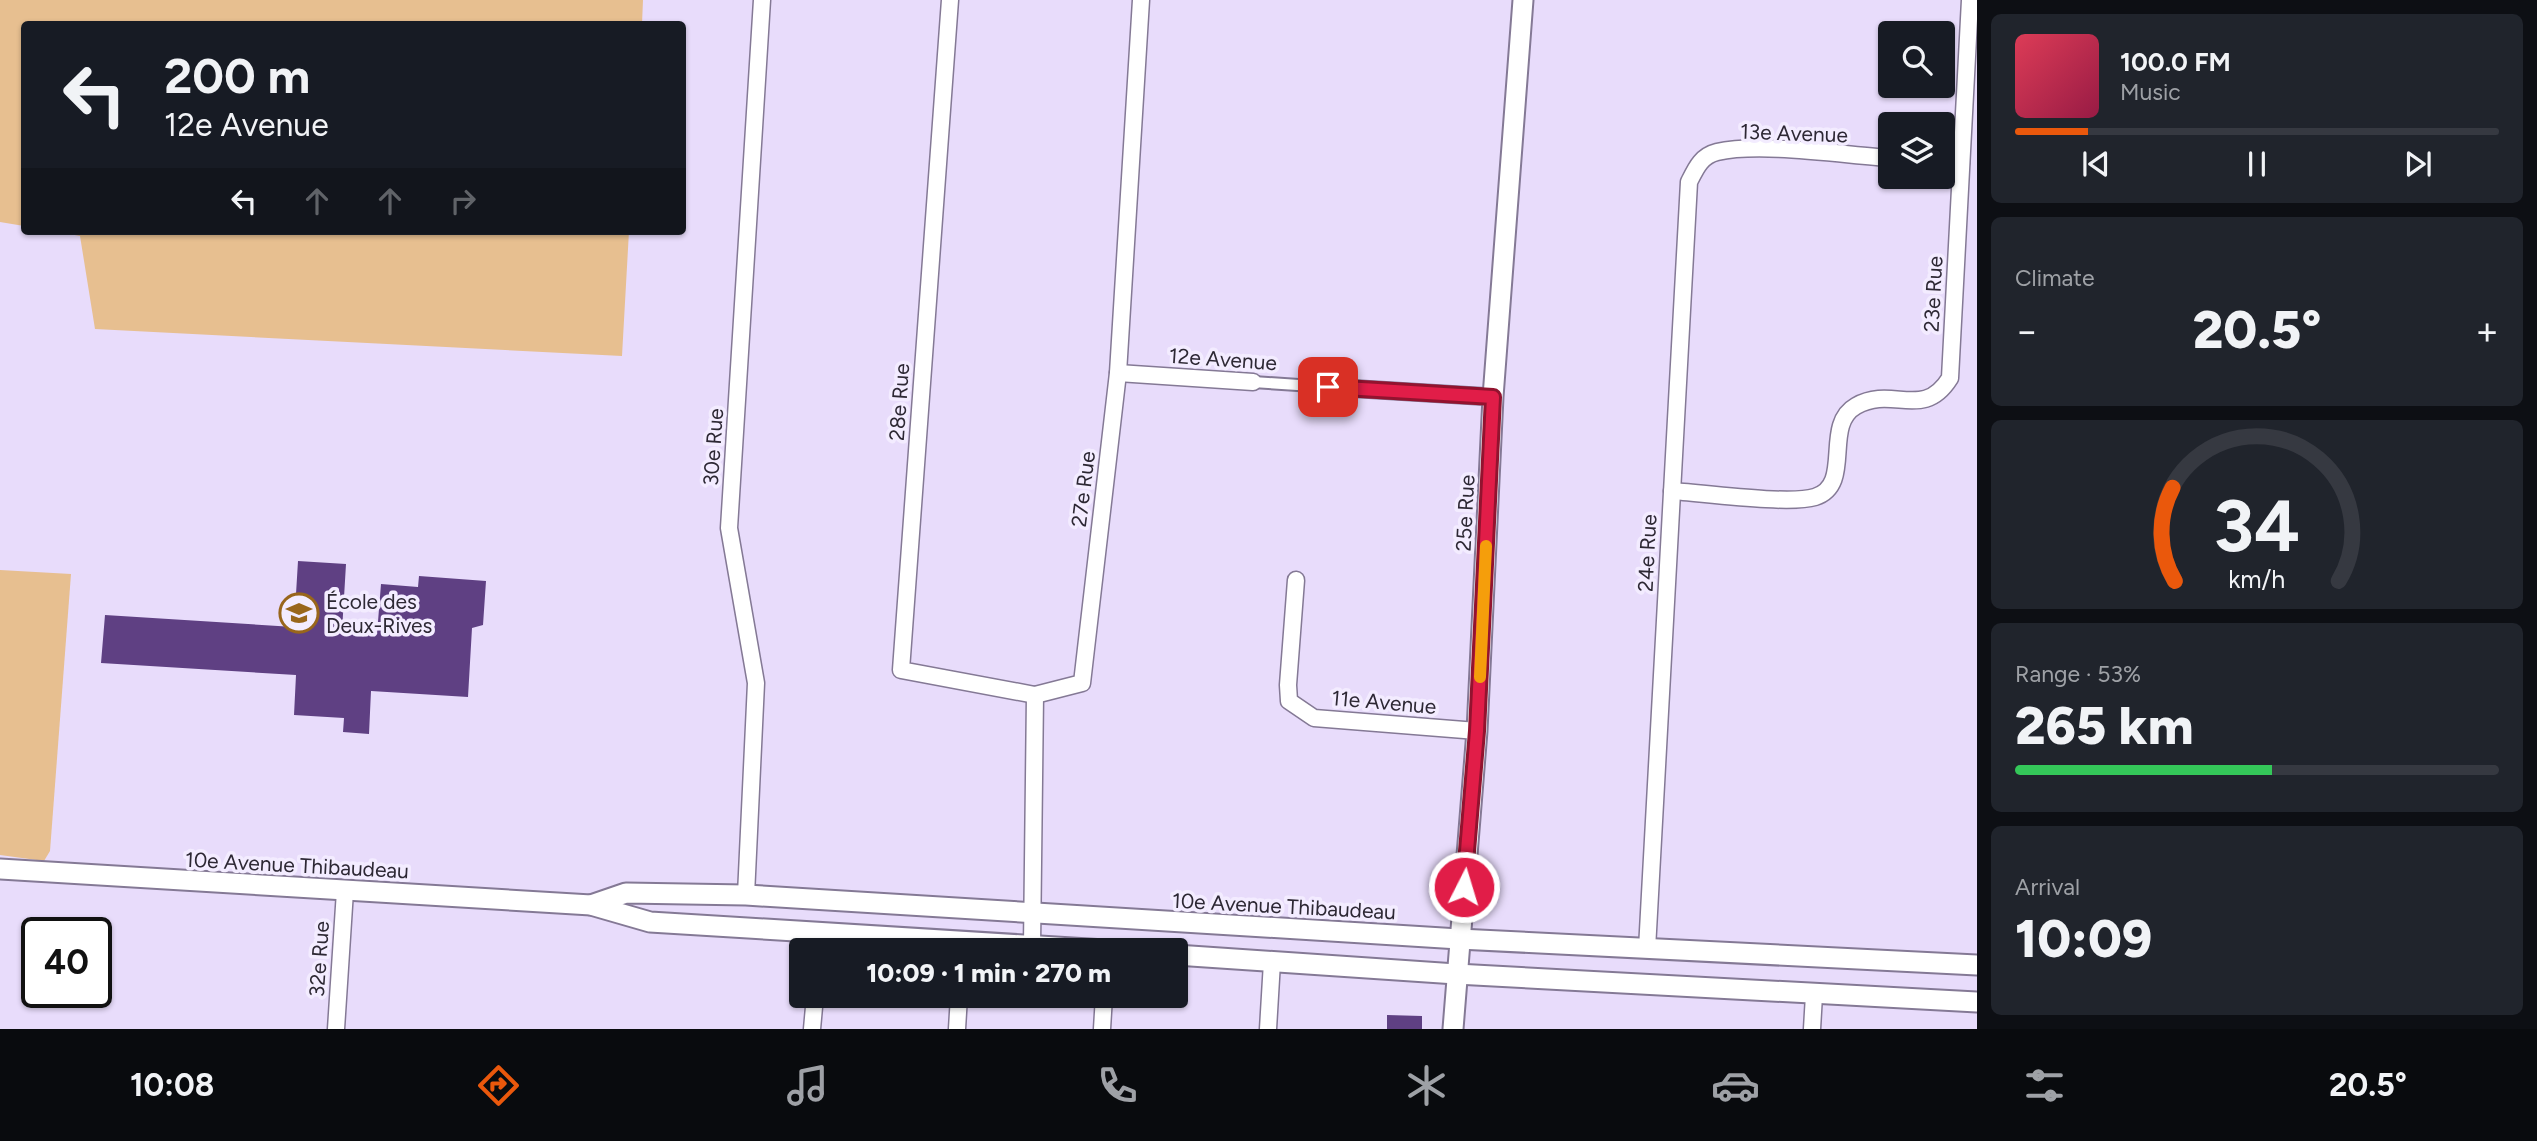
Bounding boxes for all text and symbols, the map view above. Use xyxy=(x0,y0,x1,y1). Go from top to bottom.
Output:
map controls xyxy=(1878,21,1955,189)
button: search xyxy=(1878,21,1955,98)
text: 200 m xyxy=(164,46,310,105)
text: 100.0 FM xyxy=(2120,46,2231,78)
icon: left xyxy=(49,49,140,140)
text: Music xyxy=(2120,78,2181,106)
text: 12e Avenue xyxy=(164,106,329,144)
button: layers xyxy=(1878,112,1955,189)
street label: 13e Avenue xyxy=(1740,119,1848,147)
icon: previous xyxy=(2077,145,2115,183)
icon: pause xyxy=(2238,145,2276,183)
icon: next xyxy=(2399,145,2437,183)
icon: left xyxy=(225,182,263,220)
icon: ahead xyxy=(298,182,336,220)
icon: ahead xyxy=(371,182,409,220)
icon: right xyxy=(444,182,482,220)
street label: 23e Rue xyxy=(1919,255,1947,333)
text: Climate xyxy=(2015,264,2094,292)
text: 20.5° xyxy=(2193,299,2321,361)
text: − xyxy=(2015,308,2039,354)
text: + xyxy=(2475,308,2499,354)
street label: 12e Avenue xyxy=(1168,343,1278,375)
pin xyxy=(1298,357,1358,417)
street label: 28e Rue xyxy=(884,362,914,442)
icon: arrive xyxy=(1309,368,1347,406)
street label: 30e Rue xyxy=(698,407,728,487)
street label: 27e Rue xyxy=(1066,450,1100,528)
street label: 25e Rue xyxy=(1451,474,1479,552)
text: 34 xyxy=(2214,482,2300,569)
street label: 24e Rue xyxy=(1632,514,1662,592)
text: km/h xyxy=(2228,563,2286,593)
place label: École des Deux-Rives xyxy=(326,589,432,638)
school or university icon: École des Deux-Rives xyxy=(278,592,320,634)
text: Range · 53% xyxy=(2015,660,2141,688)
street label: 11e Avenue xyxy=(1331,685,1437,719)
text: 265 km xyxy=(2015,695,2194,757)
street label: 10e Avenue Thibaudeau xyxy=(184,847,410,883)
position arrow xyxy=(1427,850,1501,924)
text: Arrival xyxy=(2015,873,2080,901)
street label: 10e Avenue Thibaudeau xyxy=(1171,888,1397,924)
text: 10:09 xyxy=(2015,908,2152,970)
speed limit sign: 40 xyxy=(21,917,112,1008)
street label: 32e Rue xyxy=(304,920,334,998)
text: 10:09 · 1 min · 270 m xyxy=(866,957,1111,989)
icon: directions xyxy=(474,1061,523,1110)
icon: music xyxy=(783,1061,832,1110)
icon: phone xyxy=(1093,1061,1142,1110)
icon: climate xyxy=(1402,1061,1451,1110)
icon: car xyxy=(1711,1061,1760,1110)
icon: filters xyxy=(2020,1061,2069,1110)
text: 10:08 xyxy=(130,1066,214,1104)
text: 20.5° xyxy=(2329,1066,2407,1104)

